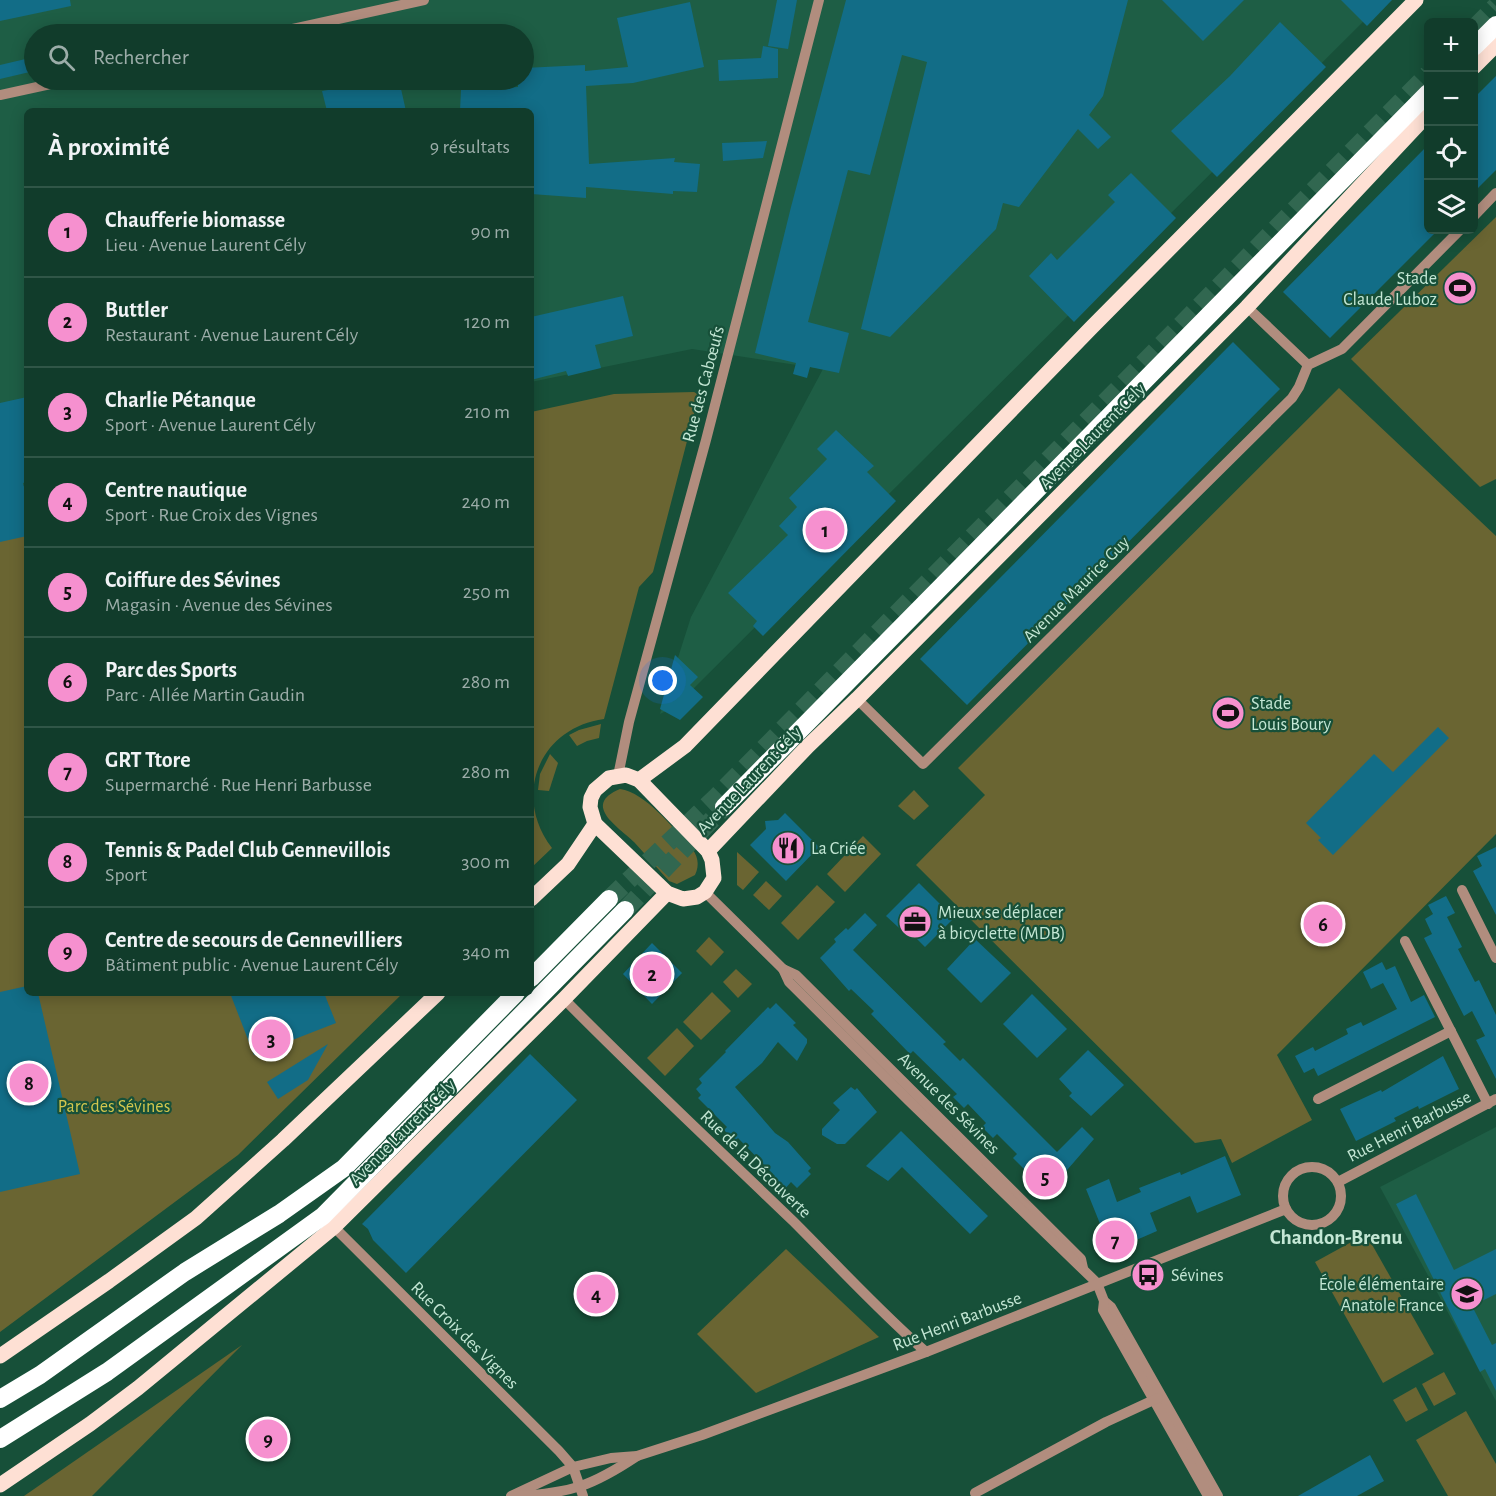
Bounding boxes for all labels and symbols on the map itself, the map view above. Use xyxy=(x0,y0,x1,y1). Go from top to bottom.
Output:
place label: Stade Claude Luboz xyxy=(1343,270,1437,309)
sports icon: Stade Claude Luboz xyxy=(1442,270,1478,306)
street label: Rue des Cabœufs xyxy=(680,324,728,444)
street label: Avenue Laurent Cély xyxy=(1036,380,1149,493)
pin: 1 xyxy=(806,508,844,552)
street label: Avenue Maurice Guy xyxy=(1020,533,1134,646)
your location xyxy=(648,666,677,695)
sports icon: Stade Louis Boury xyxy=(1210,695,1246,731)
place label: Stade Louis Boury xyxy=(1251,695,1332,734)
street label: Avenue Laurent Cély xyxy=(694,723,806,838)
restaurant icon: La Criée xyxy=(770,830,806,866)
place label: La Criée xyxy=(811,840,866,858)
pin: 6 xyxy=(1304,902,1342,946)
office icon: Mieux se déplacer à bicyclette (MDB) xyxy=(897,904,933,940)
place label: Mieux se déplacer à bicyclette (MDB) xyxy=(938,904,1066,943)
pin: 2 xyxy=(632,952,672,996)
pin: 3 xyxy=(252,1016,290,1062)
street label: Avenue des Sévines xyxy=(894,1049,1003,1158)
pin: 8 xyxy=(9,1060,48,1106)
street label: Avenue Laurent Cély xyxy=(346,1076,459,1189)
street label: Rue Henri Barbusse xyxy=(1345,1088,1474,1166)
park label: Parc des Sévines xyxy=(58,1098,170,1116)
street label: Rue de la Découverte xyxy=(696,1107,814,1222)
pin: 5 xyxy=(1026,1154,1064,1200)
pin: 7 xyxy=(1096,1218,1134,1262)
district label: Chandon-Brenu xyxy=(1270,1227,1402,1248)
bus stop icon: Sévines xyxy=(1130,1257,1166,1293)
place label: Sévines xyxy=(1171,1267,1224,1285)
pin: 4 xyxy=(576,1272,616,1316)
place label: École élémentaire Anatole France xyxy=(1319,1273,1444,1315)
school or university icon: École élémentaire Anatole France xyxy=(1449,1276,1485,1312)
street label: Rue Croix des Vignes xyxy=(407,1279,521,1393)
street label: Rue Henri Barbusse xyxy=(891,1289,1024,1355)
pin: 9 xyxy=(248,1416,288,1462)

